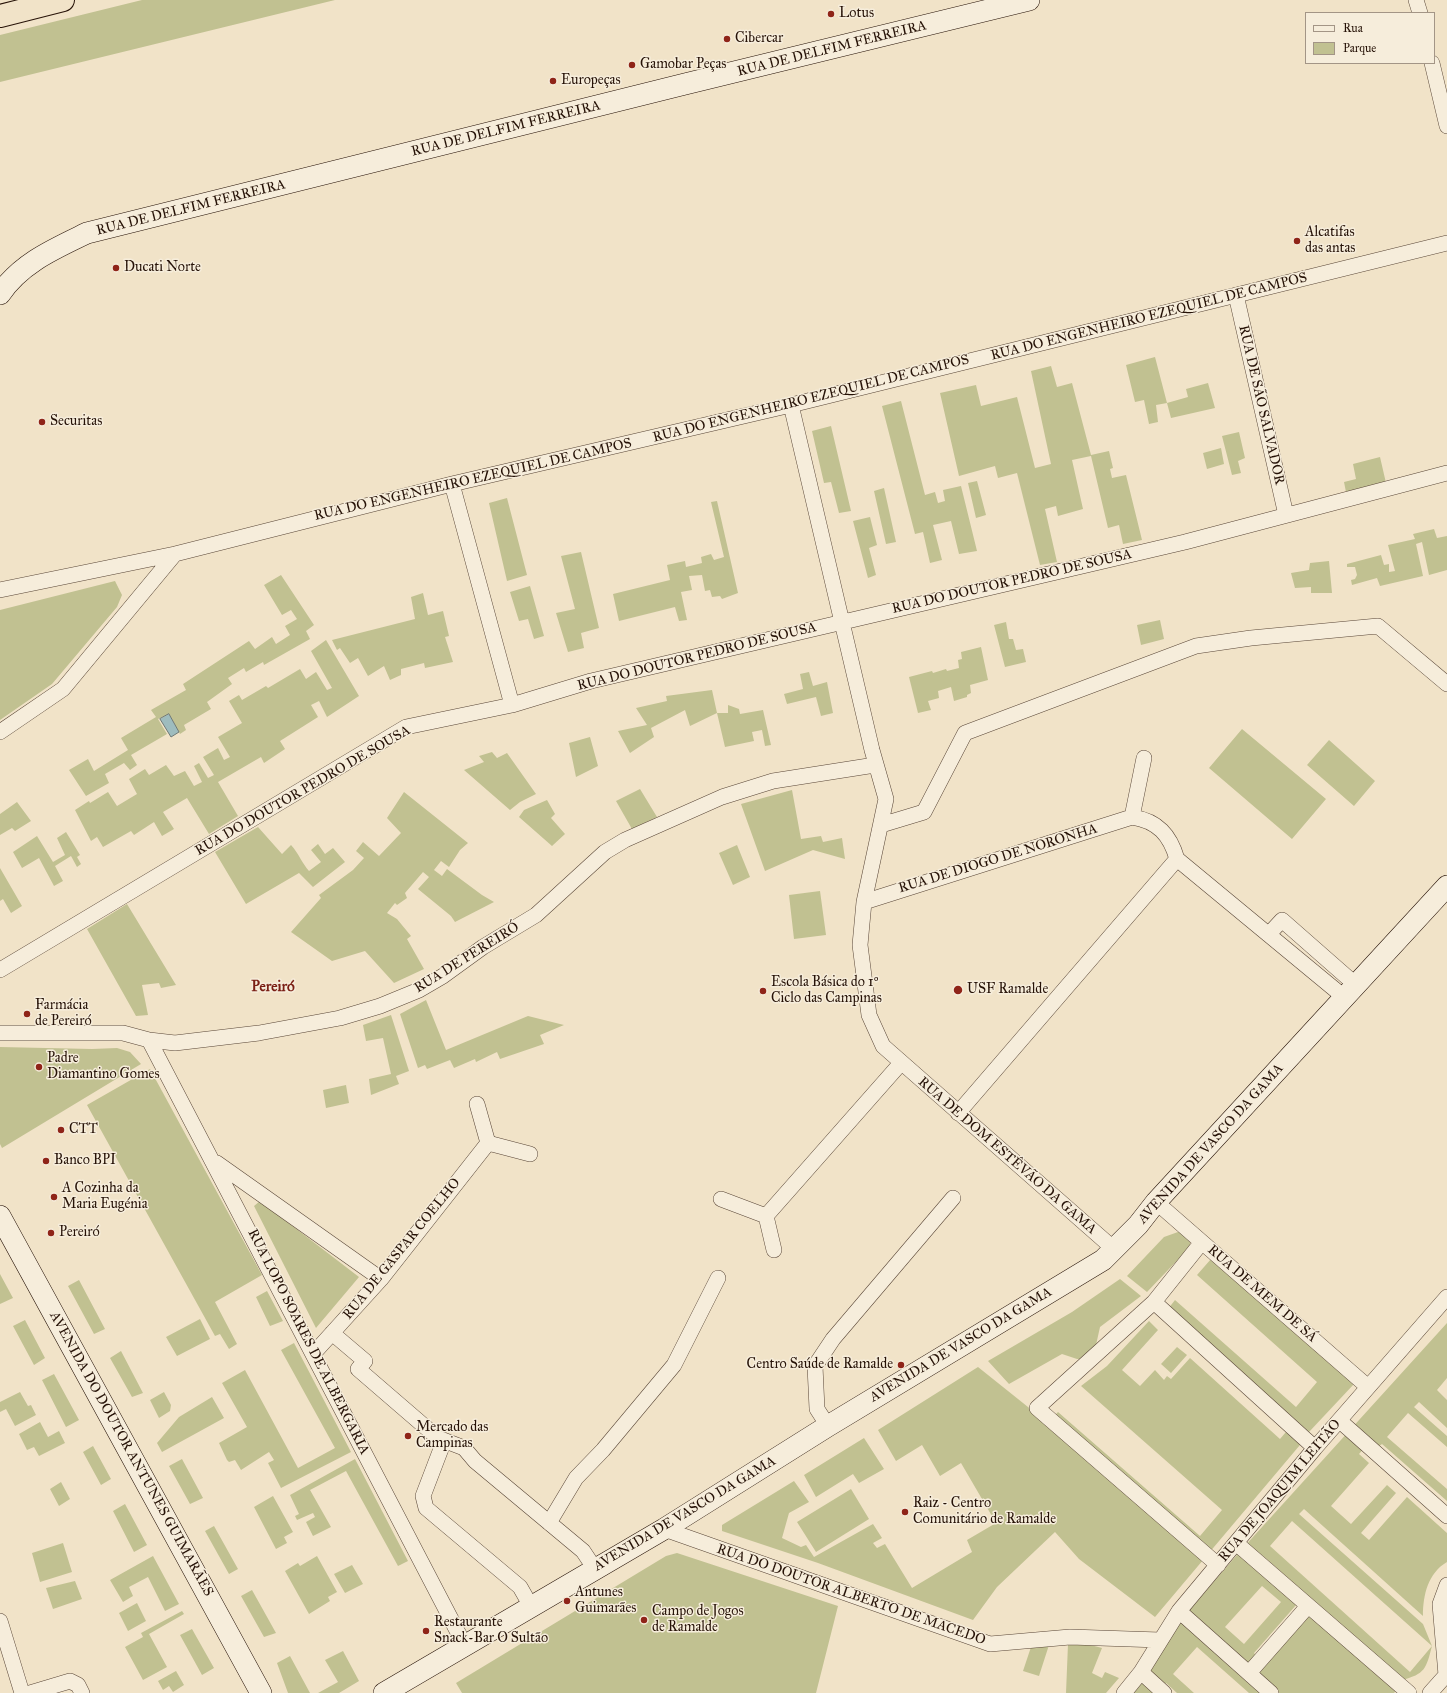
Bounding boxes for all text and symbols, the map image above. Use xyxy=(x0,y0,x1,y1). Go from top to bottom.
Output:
place label: Lotus xyxy=(839,6,874,22)
marker: Lotus xyxy=(826,9,836,19)
legend xyxy=(1305,12,1435,64)
street label: RUA DE DELFIM FERREIRA xyxy=(736,17,928,81)
text: Rua xyxy=(1343,21,1363,35)
place label: Cibercar xyxy=(735,31,783,47)
marker: Cibercar xyxy=(722,34,732,44)
text: Parque xyxy=(1343,41,1376,55)
place label: Gamobar Peças xyxy=(640,57,726,73)
marker: Gamobar Peças xyxy=(627,60,637,70)
place label: Europeças xyxy=(561,73,621,89)
marker: Europeças xyxy=(548,76,558,86)
street label: RUA DE DELFIM FERREIRA xyxy=(410,97,602,161)
street label: RUA DE DELFIM FERREIRA xyxy=(95,176,287,240)
place label: Alcatifas das antas xyxy=(1305,225,1355,258)
marker: Alcatifas das antas xyxy=(1292,236,1302,246)
place label: Ducati Norte xyxy=(124,260,201,276)
marker: Ducati Norte xyxy=(111,263,121,273)
street label: RUA DO ENGENHEIRO EZEQUIEL DE CAMPOS xyxy=(989,269,1309,365)
street label: RUA DE SÃO SALVADOR xyxy=(1234,324,1288,486)
street label: RUA DO ENGENHEIRO EZEQUIEL DE CAMPOS xyxy=(651,351,971,447)
place label: Securitas xyxy=(50,414,102,430)
marker: Securitas xyxy=(37,417,47,427)
street label: RUA DO ENGENHEIRO EZEQUIEL DE CAMPOS xyxy=(313,435,633,525)
street label: RUA DO DOUTOR PEDRO DE SOUSA xyxy=(890,546,1134,618)
street label: RUA DO DOUTOR PEDRO DE SOUSA xyxy=(576,619,818,695)
street label: RUA DO DOUTOR PEDRO DE SOUSA xyxy=(192,722,414,860)
street label: RUA DE DIOGO DE NORONHA xyxy=(896,821,1100,897)
street label: RUA DE PEREIRÓ xyxy=(411,919,523,997)
place label: Escola Básica do 1º Ciclo das Campinas xyxy=(771,975,882,1008)
district label: Pereiró xyxy=(251,978,295,996)
place label: USF Ramalde xyxy=(967,982,1048,998)
marker: USF Ramalde xyxy=(952,984,964,996)
marker: Escola Básica do 1º Ciclo das Campinas xyxy=(758,986,768,996)
place label: Farmácia de Pereiró xyxy=(35,998,92,1030)
marker: Farmácia de Pereiró xyxy=(22,1009,32,1019)
place label: Padre Diamantino Gomes xyxy=(47,1051,160,1084)
street label: AVENIDA DE VASCO DA GAMA xyxy=(1135,1061,1287,1227)
marker: Padre Diamantino Gomes xyxy=(34,1062,44,1072)
street label: RUA DE DOM ESTÊVÃO DA GAMA xyxy=(914,1074,1100,1238)
place label: CTT xyxy=(69,1122,98,1138)
marker: CTT xyxy=(56,1125,66,1135)
place label: Banco BPI xyxy=(54,1153,116,1169)
marker: Banco BPI xyxy=(41,1156,51,1166)
street label: RUA DE GASPAR COELHO xyxy=(340,1175,464,1323)
place label: A Cozinha da Maria Eugénia xyxy=(62,1181,148,1214)
marker: A Cozinha da Maria Eugénia xyxy=(49,1192,59,1202)
place label: Pereiró xyxy=(59,1225,100,1241)
street label: RUA LOPO SOARES DE ALBERGARIA xyxy=(243,1226,373,1458)
marker: Pereiró xyxy=(46,1228,56,1238)
street label: RUA DE MEM DE SÁ xyxy=(1204,1242,1320,1346)
street label: AVENIDA DE VASCO DA GAMA xyxy=(867,1284,1055,1406)
street label: AVENIDA DO DOUTOR ANTUNES GUIMARÃES xyxy=(45,1309,217,1599)
place label: Centro Saúde de Ramalde xyxy=(747,1357,893,1373)
marker: Centro Saúde de Ramalde xyxy=(896,1360,906,1370)
street label: RUA DE JOAQUIM LEITÃO xyxy=(1215,1416,1345,1566)
place label: Mercado das Campinas xyxy=(416,1420,488,1452)
marker: Mercado das Campinas xyxy=(403,1431,413,1441)
street label: AVENIDA DE VASCO DA GAMA xyxy=(591,1453,779,1575)
place label: Raiz - Centro Comunitário de Ramalde xyxy=(913,1496,1056,1528)
marker: Raiz - Centro Comunitário de Ramalde xyxy=(900,1507,910,1517)
street label: RUA DO DOUTOR ALBERTO DE MACEDO xyxy=(714,1541,988,1649)
place label: Antunes Guimarães xyxy=(575,1585,636,1618)
marker: Antunes Guimarães xyxy=(562,1596,572,1606)
place label: Campo de Jogos de Ramalde xyxy=(652,1604,744,1636)
place label: Restaurante Snack-Bar O Sultão xyxy=(434,1615,548,1648)
marker: Campo de Jogos de Ramalde xyxy=(639,1615,649,1625)
marker: Restaurante Snack-Bar O Sultão xyxy=(421,1626,431,1636)

